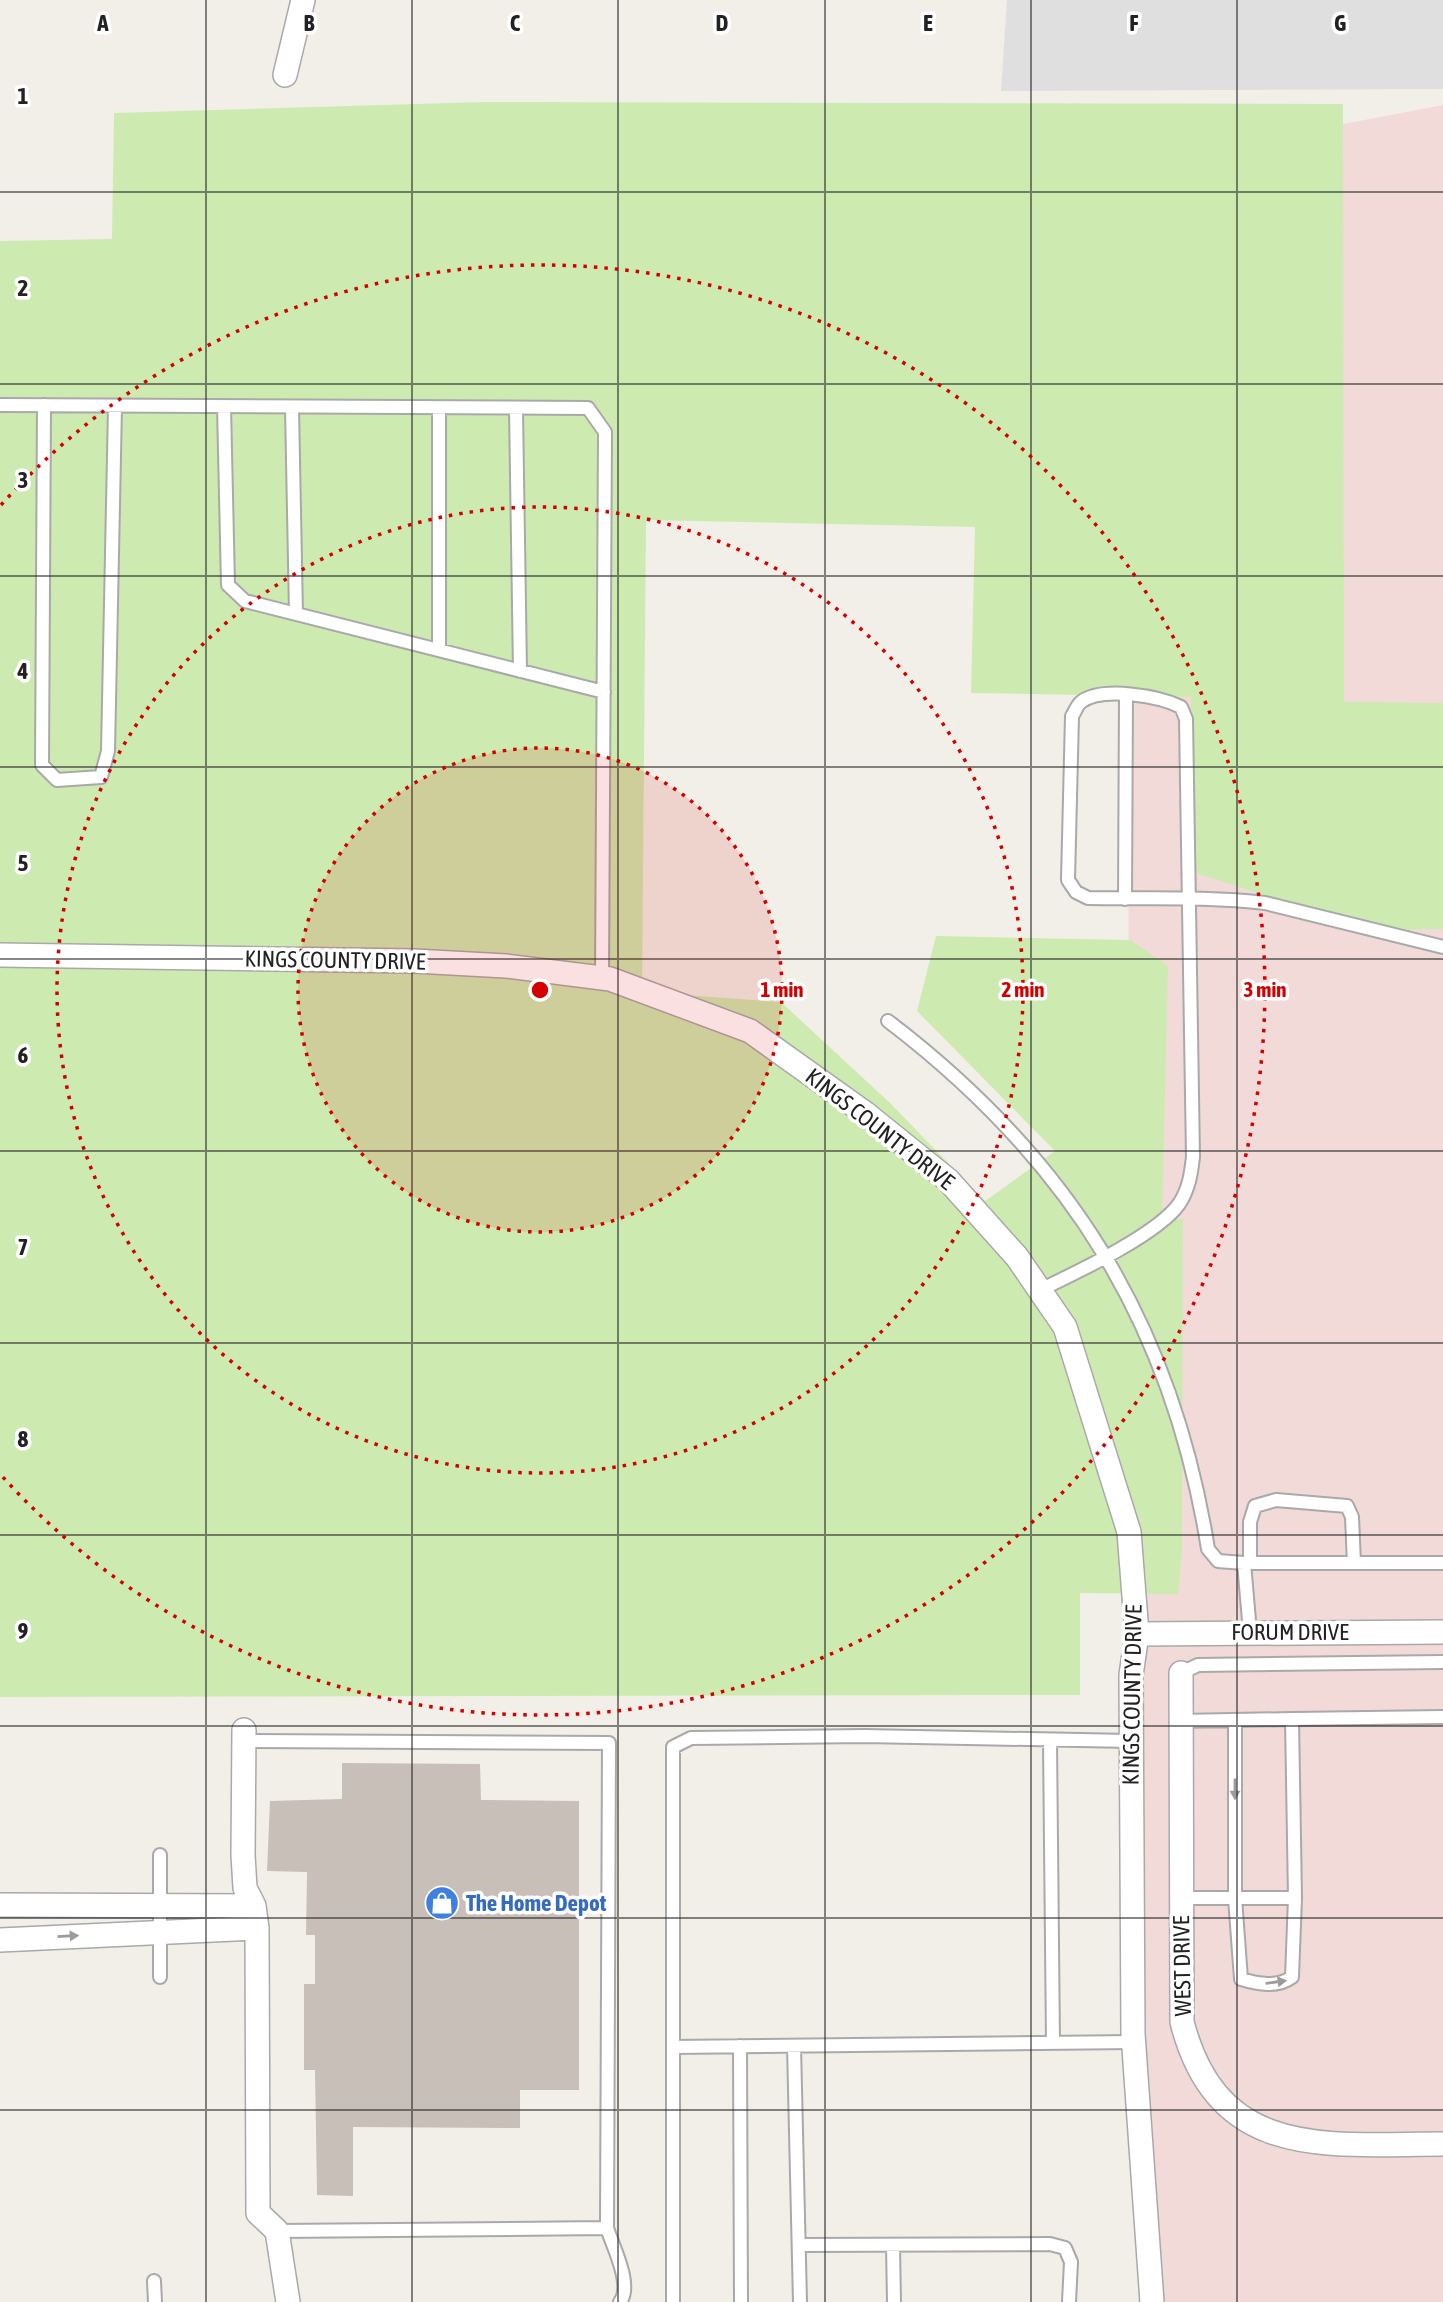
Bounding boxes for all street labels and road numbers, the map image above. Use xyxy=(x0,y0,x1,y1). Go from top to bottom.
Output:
street label: KINGS COUNTY DRIVE xyxy=(244,945,426,975)
street label: KINGS COUNTY DRIVE xyxy=(801,1063,959,1195)
street label: KINGS COUNTY DRIVE xyxy=(1117,1604,1147,1786)
street label: FORUM DRIVE xyxy=(1231,1619,1349,1645)
street label: WEST DRIVE xyxy=(1168,1915,1196,2017)

